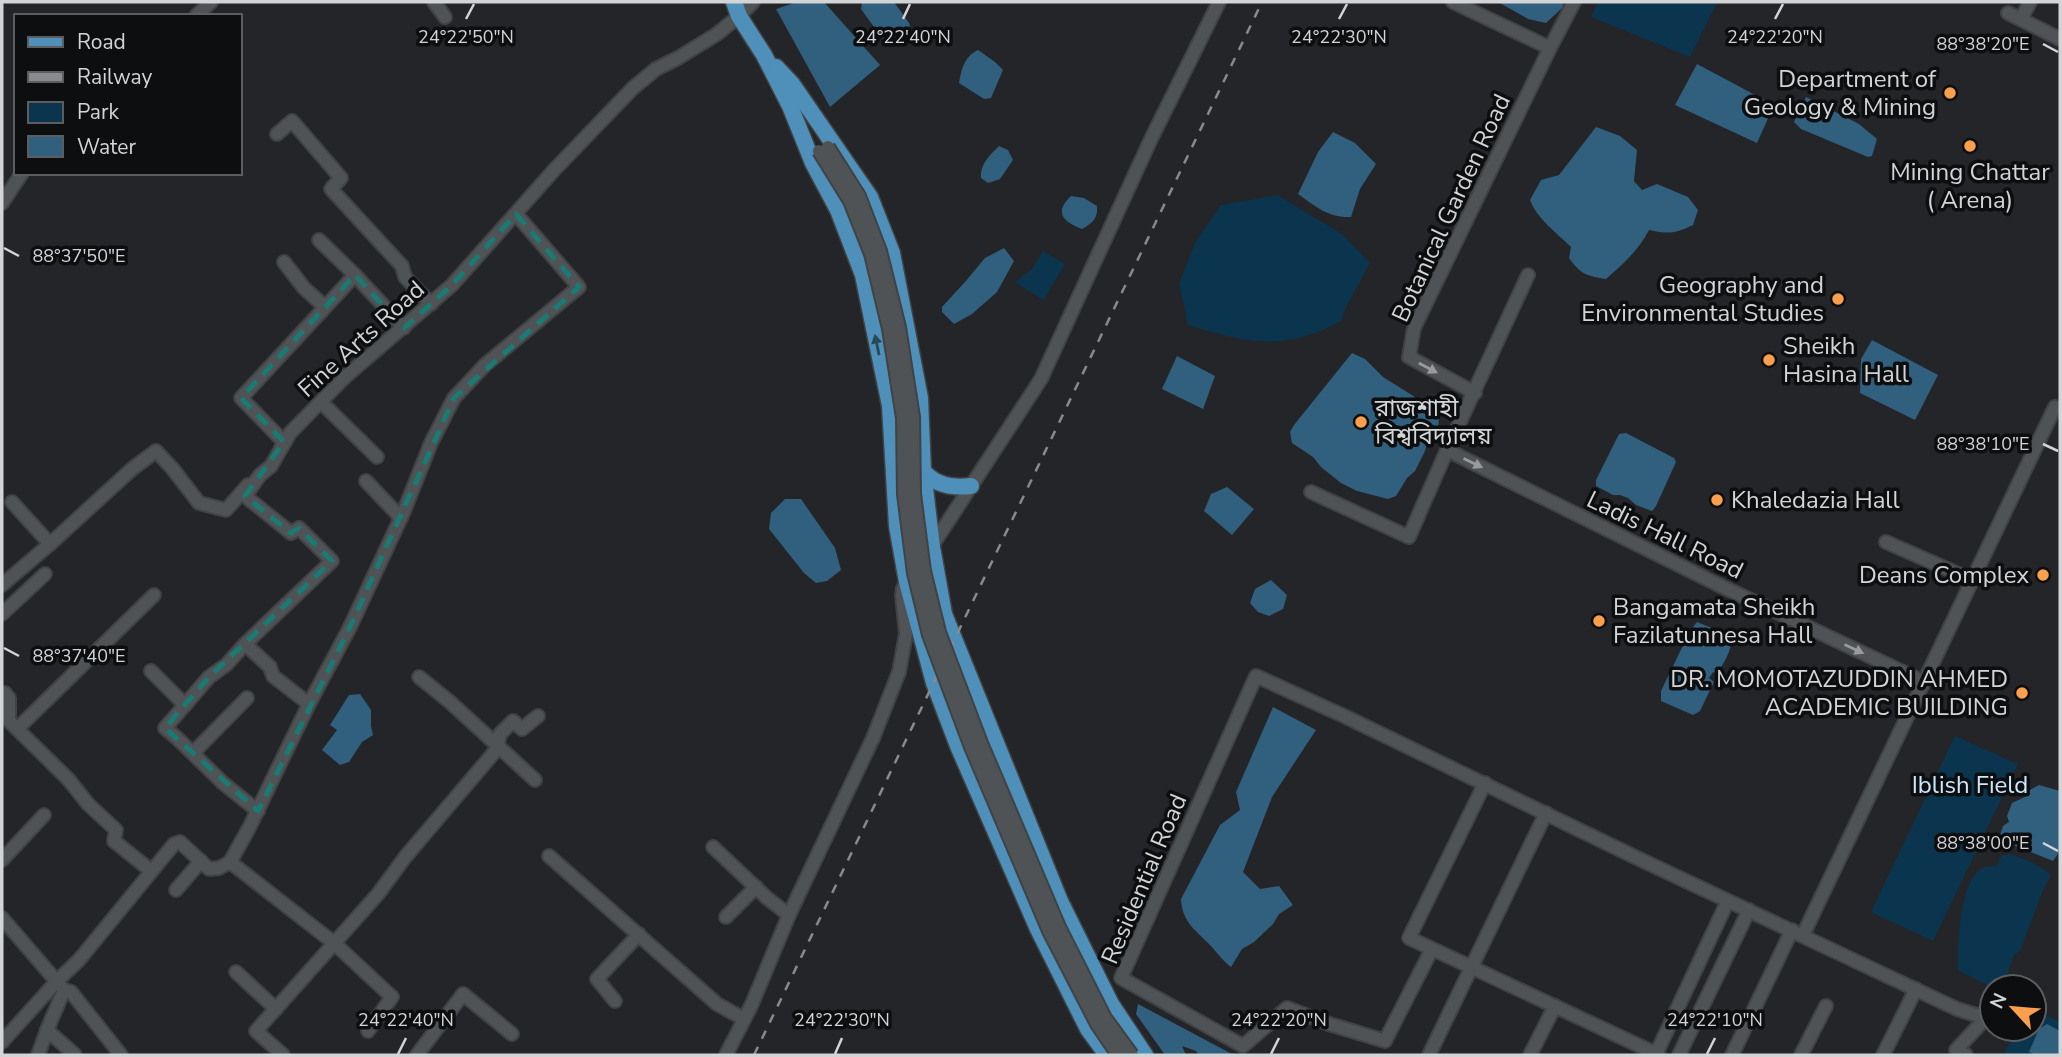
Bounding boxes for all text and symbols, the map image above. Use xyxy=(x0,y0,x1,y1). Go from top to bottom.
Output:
legend xyxy=(14,14,242,175)
text: 24°22'50"N xyxy=(418,25,514,49)
text: 24°22'40"N xyxy=(855,25,951,49)
text: 24°22'30"N xyxy=(1291,25,1387,49)
text: 24°22'20"N xyxy=(1727,25,1823,49)
text: Road xyxy=(77,28,126,56)
text: 88°38'20"E xyxy=(1937,32,2030,56)
text: Railway xyxy=(77,63,152,91)
place label: Department of Geology & Mining xyxy=(1744,63,1937,123)
marker: Department of Geology & Mining xyxy=(1942,85,1958,101)
street label: Botanical Garden Road xyxy=(1384,89,1518,327)
text: Park xyxy=(77,98,119,126)
text: Water xyxy=(77,133,136,161)
marker: Mining Chattar ( Arena) xyxy=(1962,138,1978,154)
place label: Mining Chattar ( Arena) xyxy=(1890,156,2050,216)
text: 88°37'50"E xyxy=(33,244,126,268)
place label: Geography and Environmental Studies xyxy=(1581,269,1824,329)
street label: Fine Arts Road xyxy=(291,274,431,404)
marker: Geography and Environmental Studies xyxy=(1830,291,1846,307)
place label: Sheikh Hasina Hall xyxy=(1783,330,1909,390)
one-way arrow xyxy=(872,334,883,356)
marker: Sheikh Hasina Hall xyxy=(1761,352,1777,368)
one-way arrow xyxy=(1419,362,1438,374)
place label: রাজশাহী বিশ্ববিদ্যালয় xyxy=(1374,392,1492,452)
marker: রাজশাহী বিশ্ববিদ্যালয় xyxy=(1353,414,1369,430)
text: 88°38'10"E xyxy=(1937,432,2030,456)
one-way arrow xyxy=(1463,458,1483,469)
street label: Ladis Hall Road xyxy=(1581,483,1749,587)
place label: Khaledazia Hall xyxy=(1731,484,1900,516)
marker: Khaledazia Hall xyxy=(1709,492,1725,508)
place label: Deans Complex xyxy=(1859,559,2029,591)
marker: Deans Complex xyxy=(2035,567,2051,583)
place label: Bangamata Sheikh Fazilatunnesa Hall xyxy=(1613,591,1815,651)
marker: Bangamata Sheikh Fazilatunnesa Hall xyxy=(1591,613,1607,629)
one-way arrow xyxy=(1844,643,1864,655)
text: 88°37'40"E xyxy=(33,644,126,668)
place label: DR. MOMOTAZUDDIN AHMED ACADEMIC BUILDING xyxy=(1670,663,2008,723)
marker: DR. MOMOTAZUDDIN AHMED ACADEMIC BUILDING xyxy=(2014,685,2030,701)
park label: Iblish Field xyxy=(1912,769,2028,801)
street label: Residential Road xyxy=(1094,789,1194,969)
text: 88°38'00"E xyxy=(1937,831,2030,855)
north arrow xyxy=(1978,973,2048,1043)
text: N xyxy=(1984,989,2013,1013)
text: 24°22'40"N xyxy=(358,1008,454,1032)
text: 24°22'30"N xyxy=(794,1008,890,1032)
text: 24°22'20"N xyxy=(1231,1008,1327,1032)
text: 24°22'10"N xyxy=(1667,1008,1763,1032)

